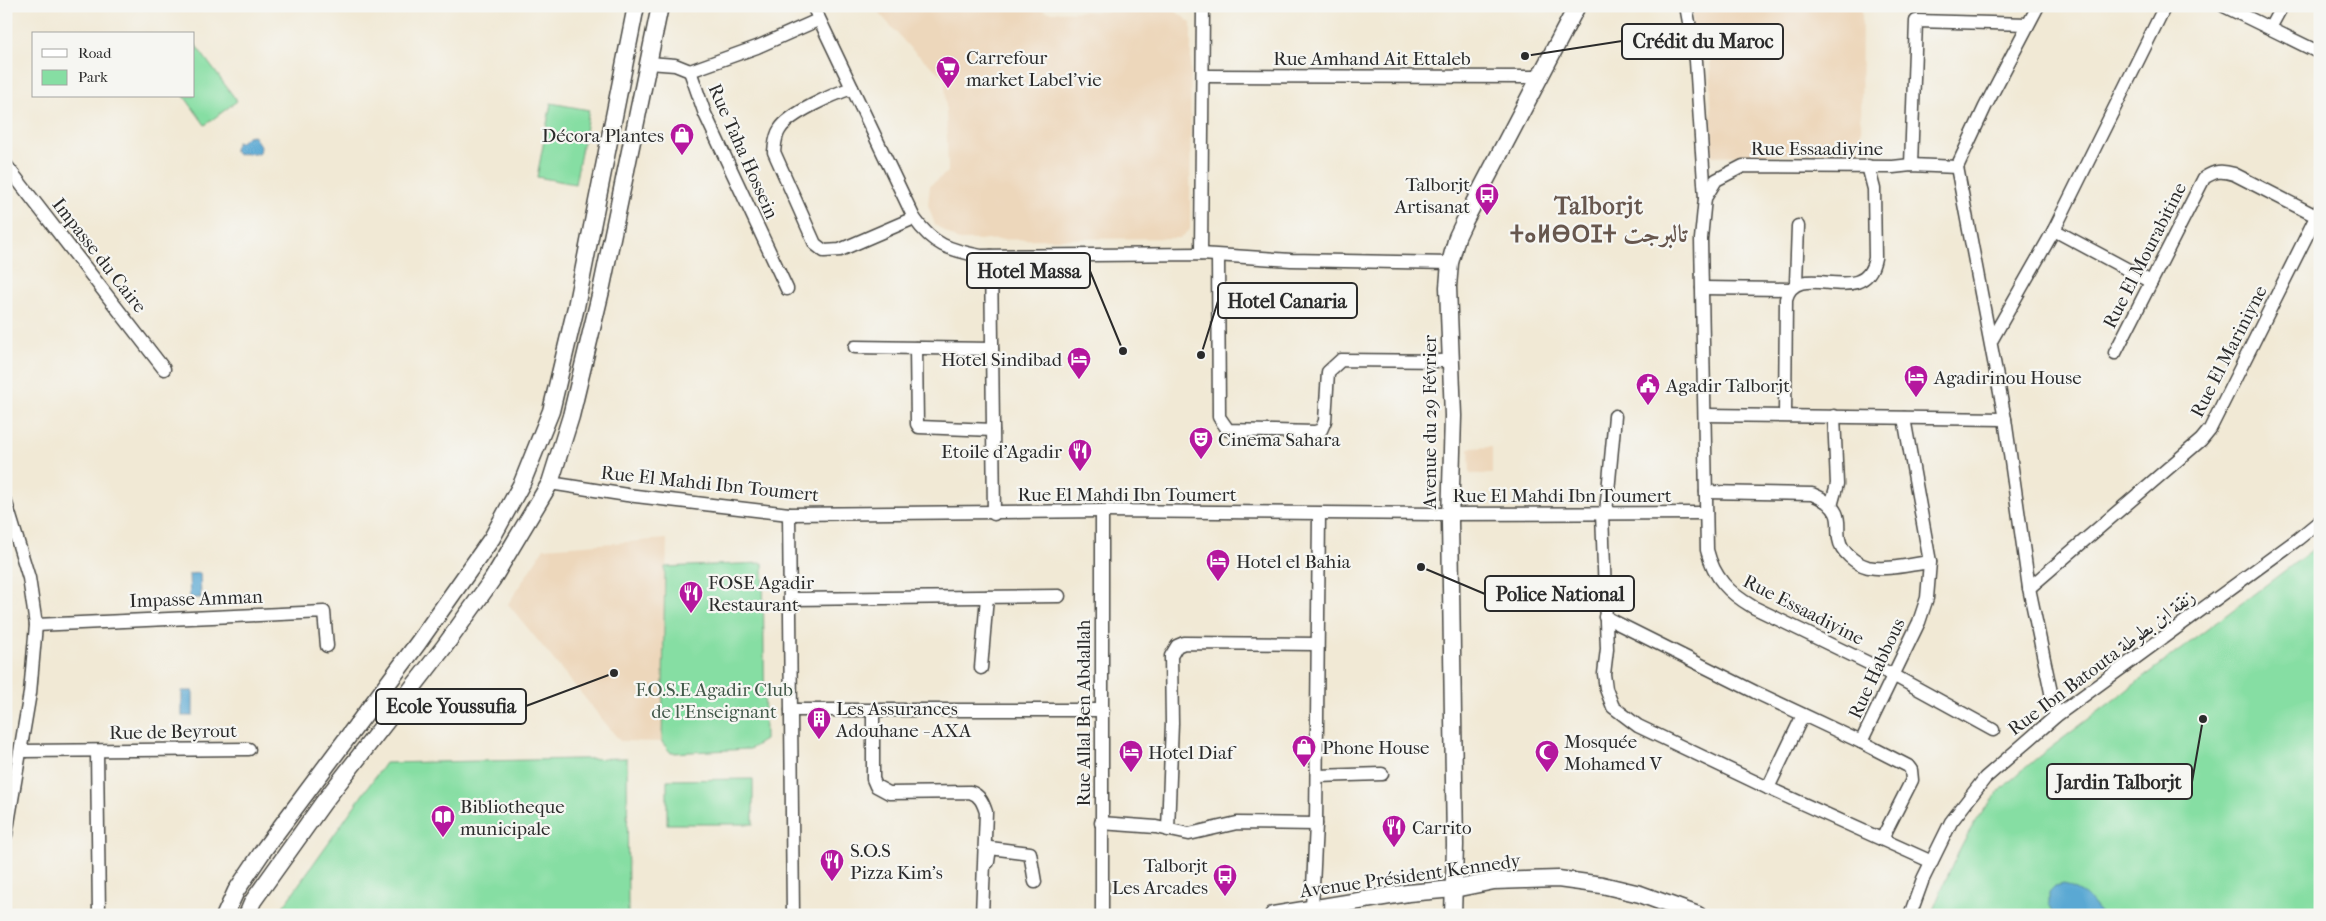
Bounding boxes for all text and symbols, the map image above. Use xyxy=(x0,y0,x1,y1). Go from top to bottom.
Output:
callout: Crédit du Maroc xyxy=(1622,24,1783,59)
text: Crédit du Maroc xyxy=(1632,30,1774,53)
legend xyxy=(32,32,195,98)
text: Road xyxy=(78,44,112,62)
place label: Carrefour market Label'vie xyxy=(966,47,1102,91)
street label: Rue Amhand Ait Ettaleb xyxy=(1273,48,1471,70)
supermarket icon: Carrefour market Label'vie xyxy=(935,55,961,89)
text: Park xyxy=(78,68,108,86)
street label: Rue Taha Hossein xyxy=(703,80,783,222)
shop icon: Décora Plantes xyxy=(669,122,695,156)
place label: Décora Plantes xyxy=(542,125,664,147)
street label: Rue Essaadiyine xyxy=(1751,138,1883,160)
place label: Talborjt Artisanat xyxy=(1394,174,1470,218)
street label: Rue El Mourabitine xyxy=(2099,179,2191,332)
bus stop icon: Talborjt Artisanat xyxy=(1474,182,1500,216)
district label: Talborjt ⵜⴰⵍⴱⵔⵊⵜ تالبرجت xyxy=(1510,192,1689,249)
street label: Impasse du Caire xyxy=(48,194,151,317)
callout: Hotel Massa xyxy=(967,253,1090,288)
text: Hotel Massa xyxy=(977,260,1082,283)
street label: Rue El Mariniyne xyxy=(2186,282,2272,421)
callout: Hotel Canaria xyxy=(1218,283,1357,318)
text: Hotel Canaria xyxy=(1227,290,1348,313)
street label: Avenue du 29 Février xyxy=(1419,334,1441,510)
hotel icon: Hotel Sindibad xyxy=(1066,346,1092,380)
place label: Hotel Sindibad xyxy=(941,349,1063,371)
hotel icon: Agadirinou House xyxy=(1903,364,1929,398)
place label: Agadirinou House xyxy=(1933,367,2082,389)
public building icon: Agadir Talborjt xyxy=(1635,372,1661,406)
place label: Agadir Talborjt xyxy=(1665,375,1790,397)
theatre icon: Cinema Sahara xyxy=(1188,426,1214,460)
place label: Cinema Sahara xyxy=(1218,429,1340,451)
restaurant icon: Etoile d'Agadir xyxy=(1067,438,1093,472)
place label: Etoile d'Agadir xyxy=(941,441,1063,463)
street label: Rue El Mahdi Ibn Toumert xyxy=(600,462,820,506)
street label: Rue El Mahdi Ibn Toumert xyxy=(1017,484,1237,506)
street label: Rue El Mahdi Ibn Toumert xyxy=(1452,485,1672,507)
hotel icon: Hotel el Bahia xyxy=(1205,548,1231,582)
place label: Hotel el Bahia xyxy=(1236,551,1351,573)
street label: Rue Essaadiyine xyxy=(1740,570,1868,650)
place label: FOSE Agadir Restaurant xyxy=(708,572,815,616)
callout: Police National xyxy=(1485,576,1634,611)
restaurant icon: FOSE Agadir Restaurant xyxy=(678,580,704,614)
text: Police National xyxy=(1495,583,1625,606)
street label: Rue Ibn Batouta زنقة ابن بطوطة xyxy=(2004,585,2200,741)
street label: Impasse Amman xyxy=(129,586,263,612)
street label: Rue Habbous xyxy=(1844,615,1910,722)
street label: Rue Allal Ben Abdallah xyxy=(1073,619,1095,806)
park label: F.O.S.E Agadir Club de l'Enseignant xyxy=(635,679,793,723)
callout: Ecole Youssufia xyxy=(376,689,526,724)
text: Ecole Youssufia xyxy=(386,695,517,718)
place label: Les Assurances Adouhane - AXA xyxy=(835,698,972,742)
building icon: Les Assurances Adouhane - AXA xyxy=(806,706,832,740)
street label: Rue de Beyrout xyxy=(109,720,237,744)
place label: Mosquée Mohamed V xyxy=(1564,731,1663,775)
shop icon: Phone House xyxy=(1291,734,1317,768)
place label: Phone House xyxy=(1322,737,1429,759)
hotel icon: Hotel Diaf xyxy=(1118,739,1144,773)
mosque icon: Mosquée Mohamed V xyxy=(1534,739,1560,773)
place label: Hotel Diaf xyxy=(1148,742,1237,764)
callout: Jardin Talborjt xyxy=(2047,764,2192,799)
text: Jardin Talborjt xyxy=(2054,771,2183,794)
place label: Bibliotheque municipale xyxy=(460,796,565,840)
library icon: Bibliotheque municipale xyxy=(430,804,456,838)
restaurant icon: Carrito xyxy=(1381,814,1407,848)
place label: Carrito xyxy=(1412,817,1472,839)
place label: S.O.S Pizza Kim's xyxy=(850,840,943,884)
restaurant icon: S.O.S Pizza Kim's xyxy=(819,848,845,882)
street label: Avenue Président Kennedy xyxy=(1297,849,1523,903)
place label: Talborjt Les Arcades xyxy=(1112,855,1208,899)
bus stop icon: Talborjt Les Arcades xyxy=(1212,863,1238,897)

